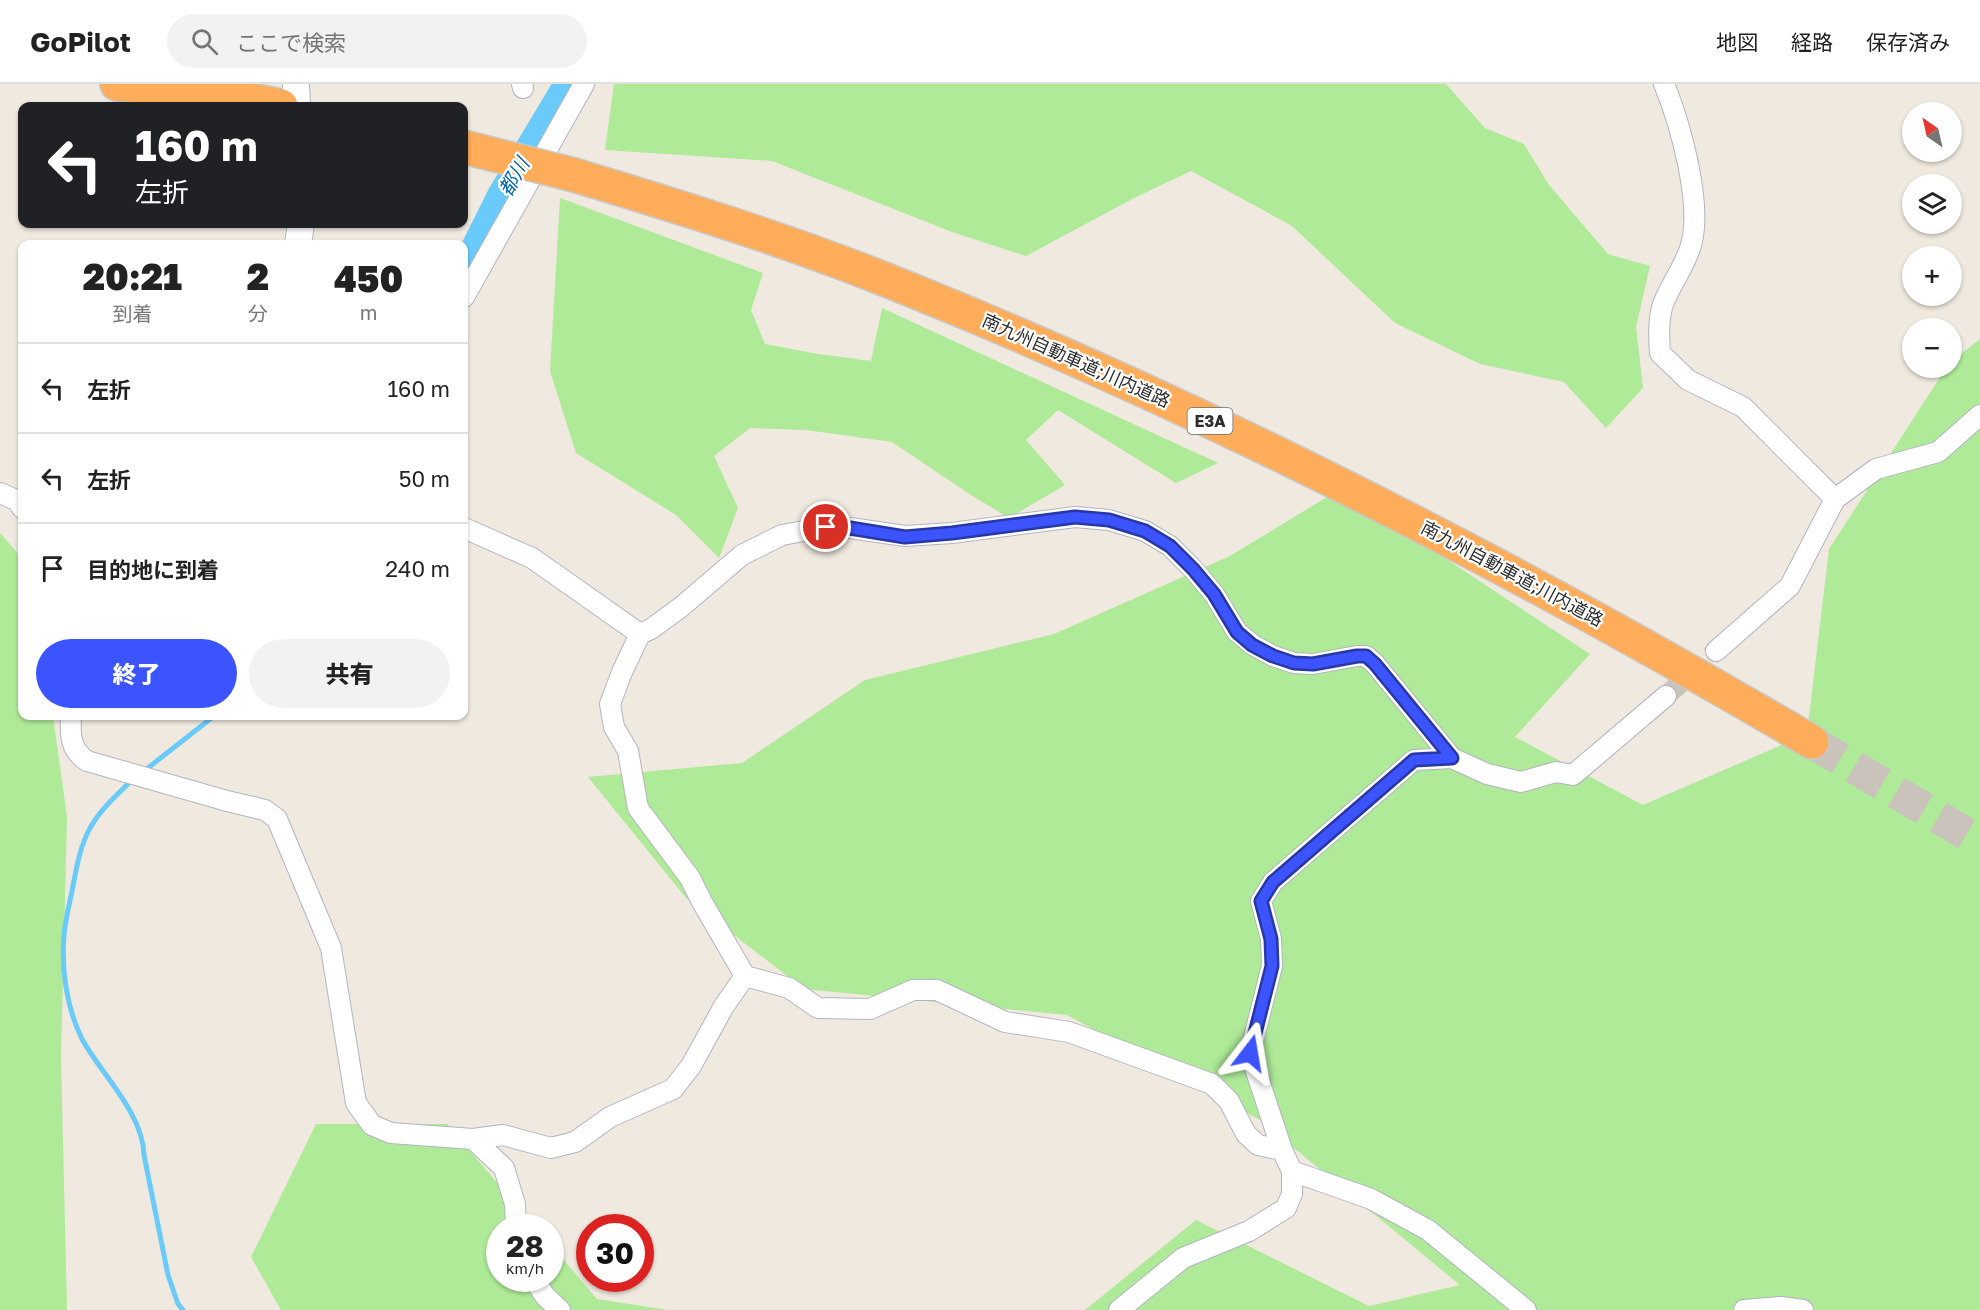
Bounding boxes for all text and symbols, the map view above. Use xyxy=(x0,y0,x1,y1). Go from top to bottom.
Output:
search box xyxy=(167,14,587,68)
text: GoPilot xyxy=(30,25,131,58)
icon: search xyxy=(188,25,221,58)
text: ここで検索 xyxy=(236,29,346,56)
text: 地図 xyxy=(1716,29,1758,55)
text: 経路 xyxy=(1791,29,1833,55)
text: 保存済み xyxy=(1866,29,1950,55)
north arrow xyxy=(1902,102,1962,162)
map controls xyxy=(1902,102,1962,378)
text: 160 m xyxy=(135,120,258,170)
icon: left xyxy=(36,126,114,204)
water label: 都川 xyxy=(493,151,535,200)
button: layers xyxy=(1902,174,1962,234)
text: 左折 xyxy=(135,176,189,208)
button: + xyxy=(1902,246,1962,306)
text: 20:21 xyxy=(83,255,182,298)
text: 2 xyxy=(247,255,269,298)
text: 450 xyxy=(334,257,403,300)
text: m xyxy=(360,300,377,324)
text: 到着 xyxy=(112,301,152,325)
text: 分 xyxy=(248,301,268,325)
street label: 南九州自動車道;川内道路 xyxy=(979,309,1174,412)
button: − xyxy=(1902,318,1962,378)
icon: left xyxy=(36,372,69,405)
text: 160 m xyxy=(387,375,450,402)
text: 左折 xyxy=(87,376,131,403)
road number: E3A xyxy=(1188,408,1232,434)
icon: left xyxy=(36,462,69,495)
text: 50 m xyxy=(399,465,450,492)
text: 左折 xyxy=(87,466,131,493)
pin xyxy=(800,501,851,552)
icon: arrive xyxy=(809,510,842,543)
street label: 南九州自動車道;川内道路 xyxy=(1418,516,1607,631)
icon: arrive xyxy=(36,552,69,585)
text: 240 m xyxy=(385,555,450,582)
text: 目的地に到着 xyxy=(87,556,219,583)
button: 終了 xyxy=(36,639,237,708)
button: 共有 xyxy=(249,639,450,708)
position arrow xyxy=(1218,1021,1282,1085)
speed limit sign: 30 xyxy=(576,1214,654,1292)
text: 28 xyxy=(506,1228,544,1264)
text: km/h xyxy=(506,1259,544,1277)

